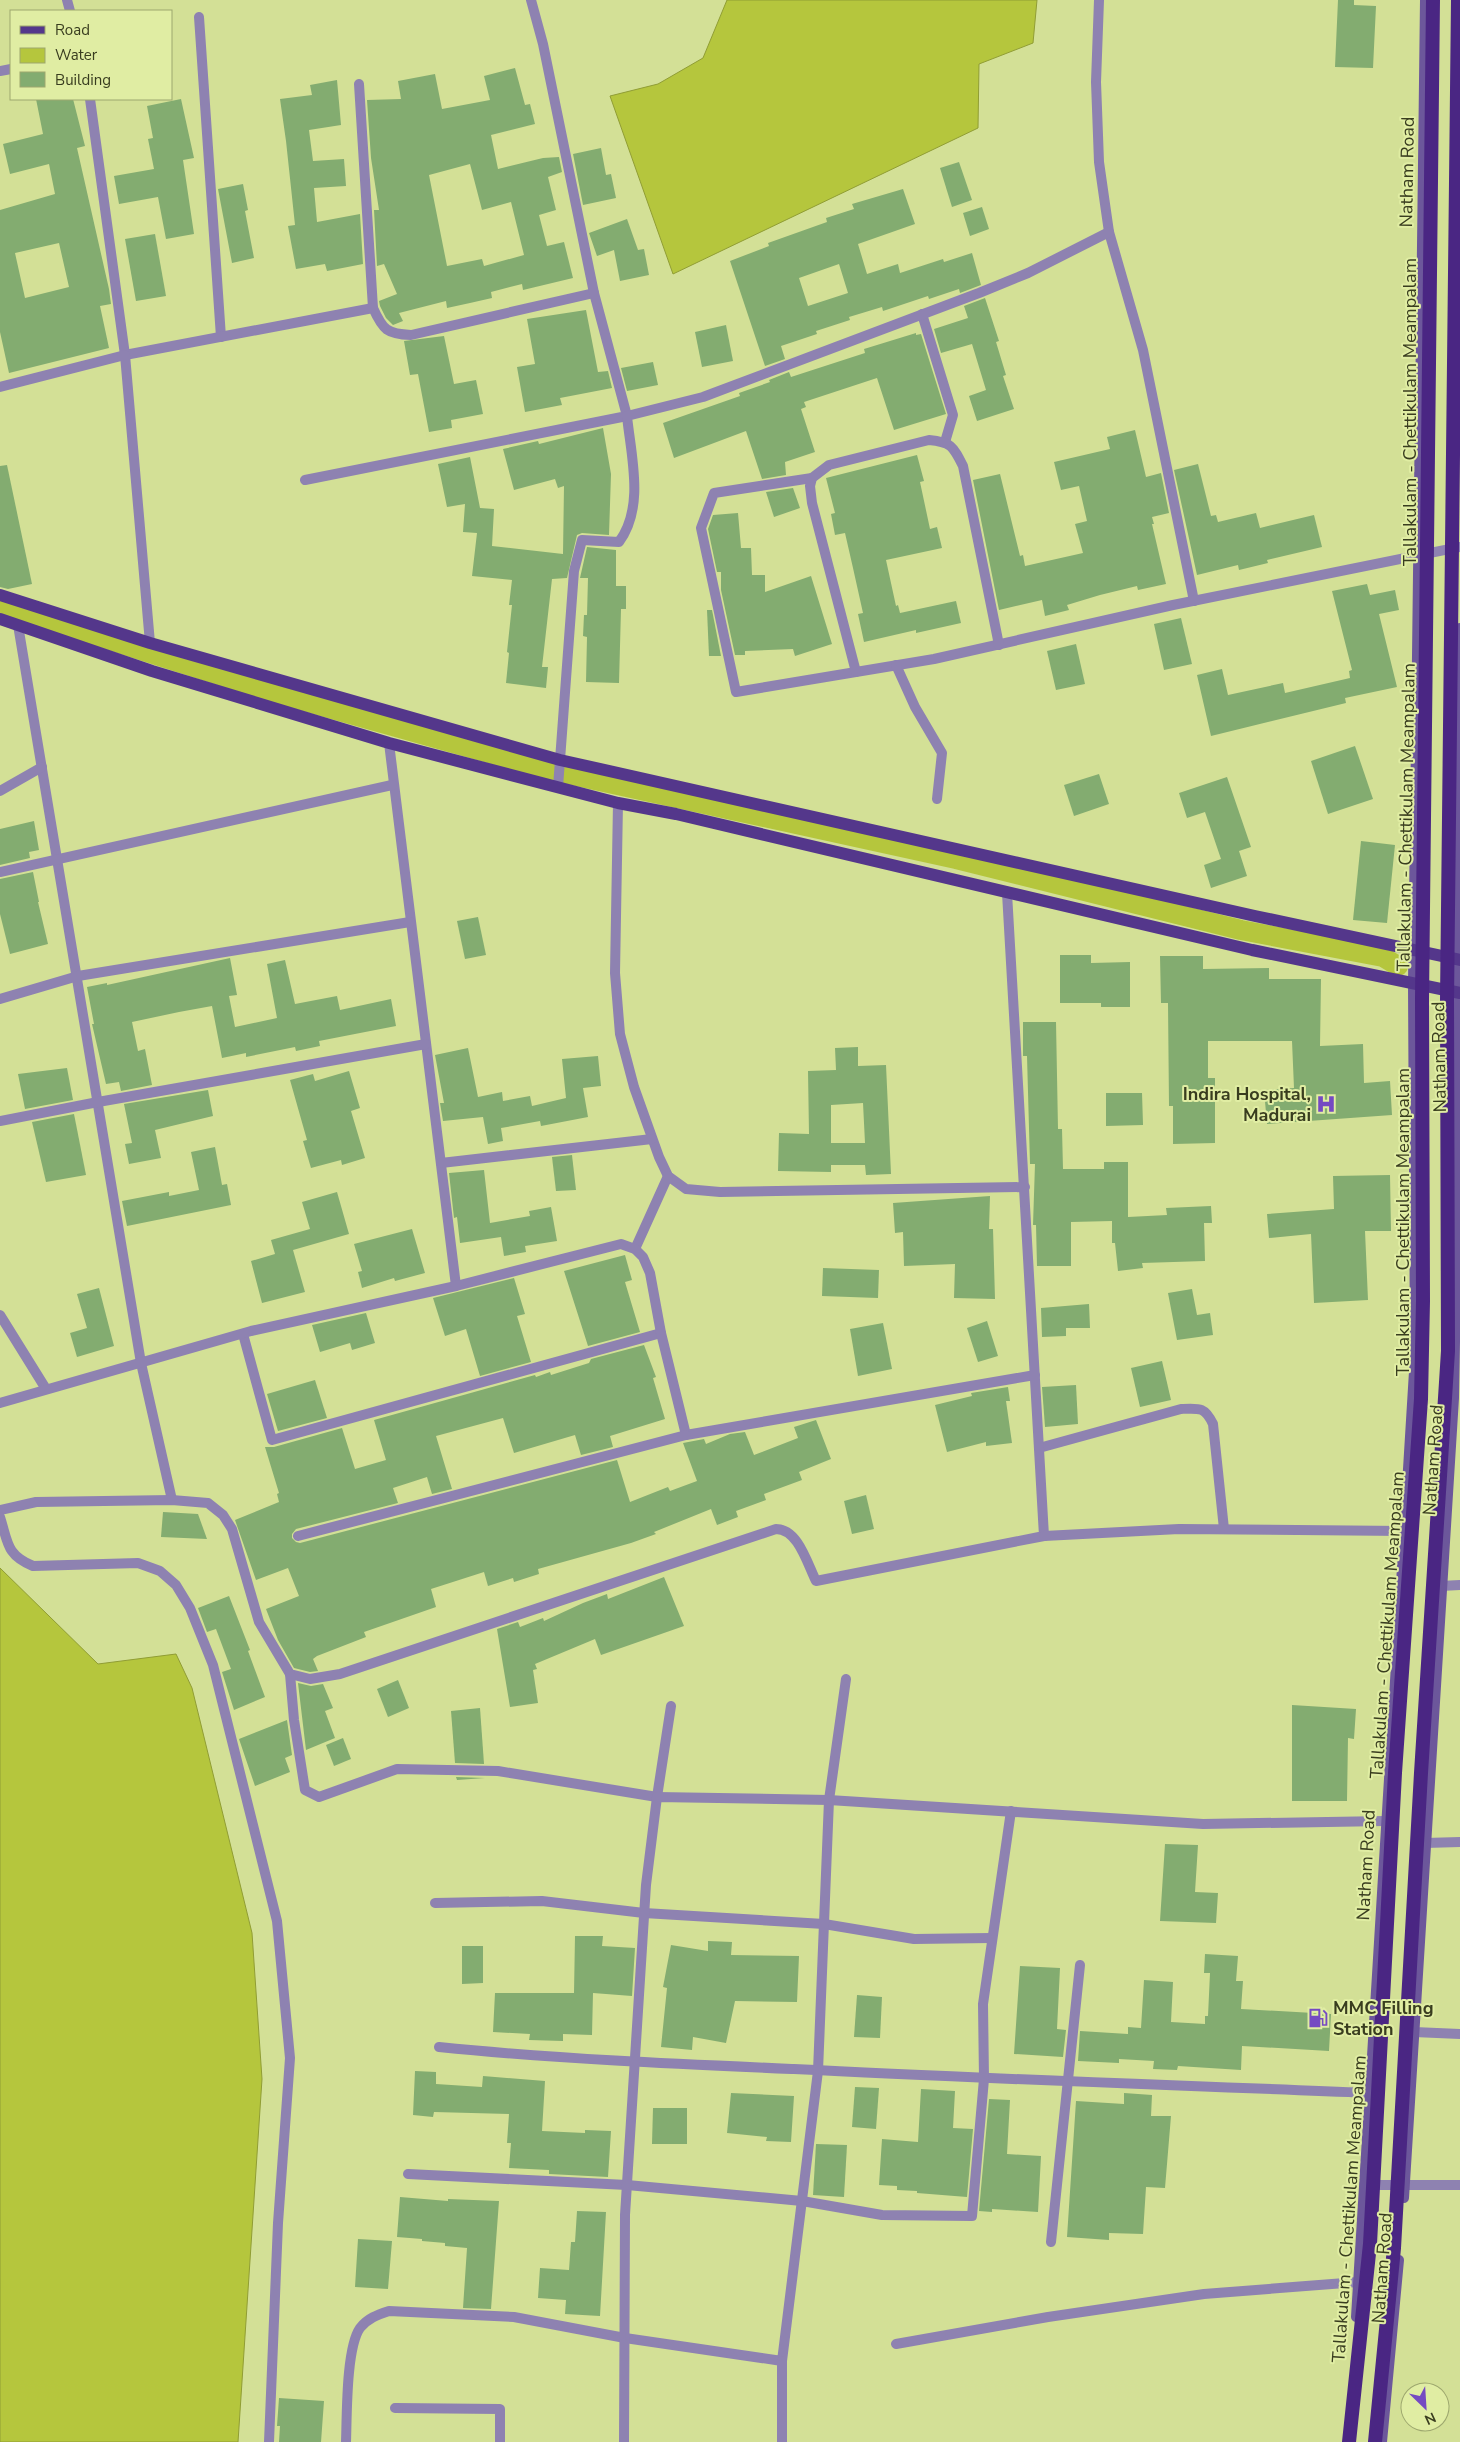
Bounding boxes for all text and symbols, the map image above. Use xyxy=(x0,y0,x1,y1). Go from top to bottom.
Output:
legend xyxy=(10,10,172,100)
text: Road xyxy=(55,20,90,40)
text: Water xyxy=(55,45,98,65)
text: Building xyxy=(55,70,111,90)
street label: Natham Road xyxy=(1394,116,1420,228)
street label: Tallakulam - Chettikulam Meampalam xyxy=(1398,258,1422,566)
street label: Tallakulam - Chettikulam Meampalam xyxy=(1391,663,1421,971)
street label: Natham Road xyxy=(1426,1001,1452,1113)
street label: Tallakulam - Chettikulam Meampalam xyxy=(1391,1068,1415,1376)
place label: Indira Hospital, Madurai xyxy=(1183,1082,1311,1127)
hospital icon: Indira Hospital, Madurai xyxy=(1315,1093,1337,1115)
street label: Natham Road xyxy=(1417,1404,1449,1516)
street label: Tallakulam - Chettikulam Meampalam xyxy=(1364,1470,1410,1780)
street label: Natham Road xyxy=(1351,1809,1381,1921)
place label: MMC Filling Station xyxy=(1333,1996,1434,2041)
fuel station icon: MMC Filling Station xyxy=(1307,2007,1329,2029)
street label: Tallakulam - Chettikulam Meampalam xyxy=(1326,2054,1372,2364)
street label: Natham Road xyxy=(1366,2212,1398,2324)
north arrow xyxy=(1400,2382,1450,2432)
text: N xyxy=(1422,2408,1439,2429)

